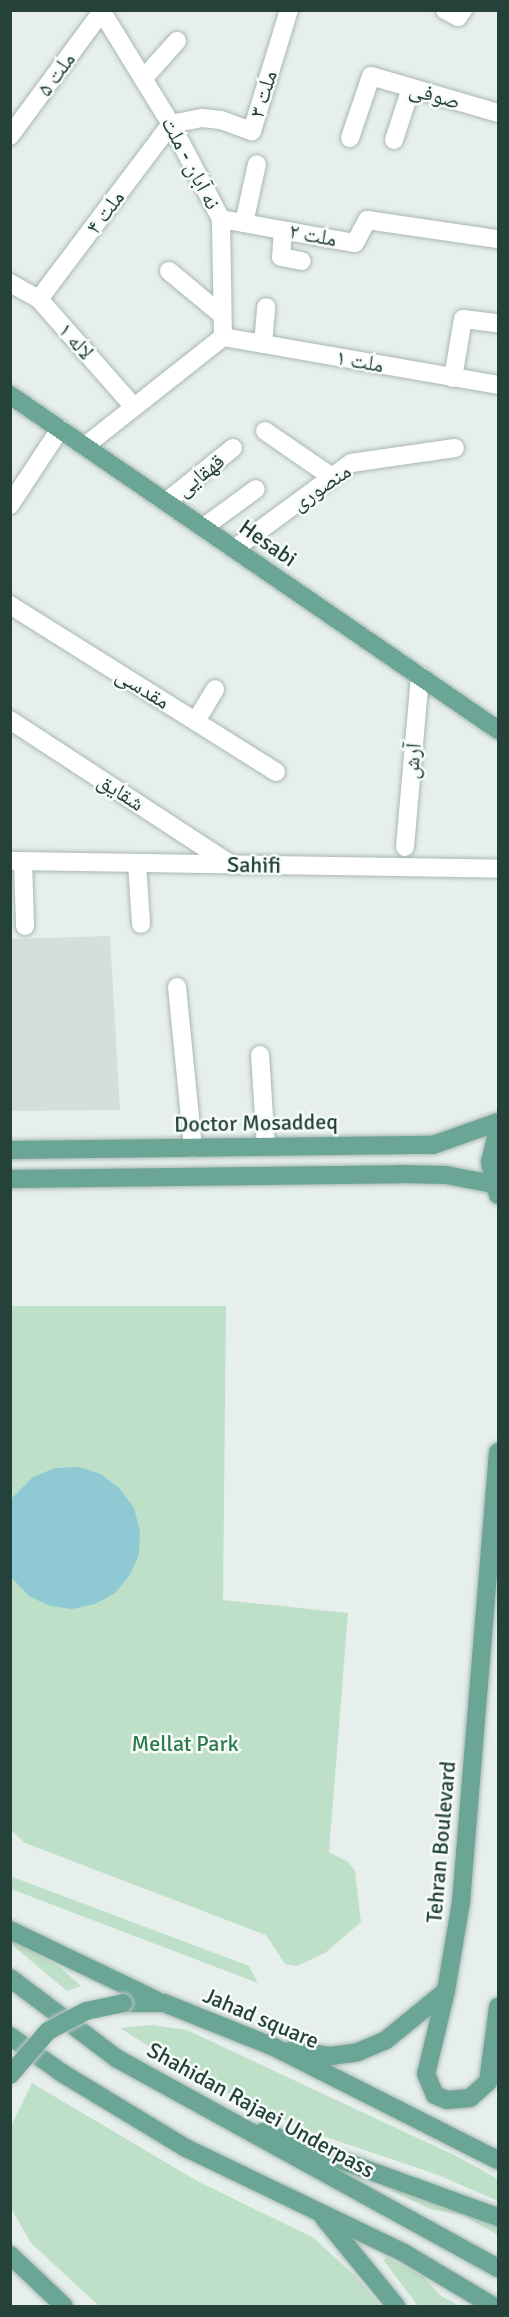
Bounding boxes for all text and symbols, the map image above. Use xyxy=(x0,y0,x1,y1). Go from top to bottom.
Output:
street label: ملت ۵ xyxy=(31,47,81,101)
street label: ملت ۳ xyxy=(243,67,283,121)
street label: صوفی xyxy=(406,75,464,115)
street label: نه آبان - ملت xyxy=(156,112,226,214)
street label: ملت ۴ xyxy=(80,185,130,239)
street label: ملت ۲ xyxy=(287,218,339,252)
street label: لاله ۱ xyxy=(53,317,99,365)
street label: ملت ۱ xyxy=(334,344,386,378)
street label: قهقایی xyxy=(170,448,230,502)
street label: منصوری xyxy=(286,458,356,516)
street label: Hesabi xyxy=(234,514,302,572)
street label: مقدسی xyxy=(111,661,175,715)
street label: آرش xyxy=(397,742,427,780)
street label: شقایق xyxy=(93,767,149,817)
street label: Sahifi xyxy=(227,851,281,879)
street label: Doctor Mosaddeq xyxy=(174,1108,338,1138)
park label: Mellat Park xyxy=(131,1731,239,1757)
street label: Tehran Boulevard xyxy=(421,1760,461,1924)
street label: Jahad square xyxy=(199,1982,323,2054)
street label: Shahidan Rajaei Underpass xyxy=(143,2036,379,2184)

